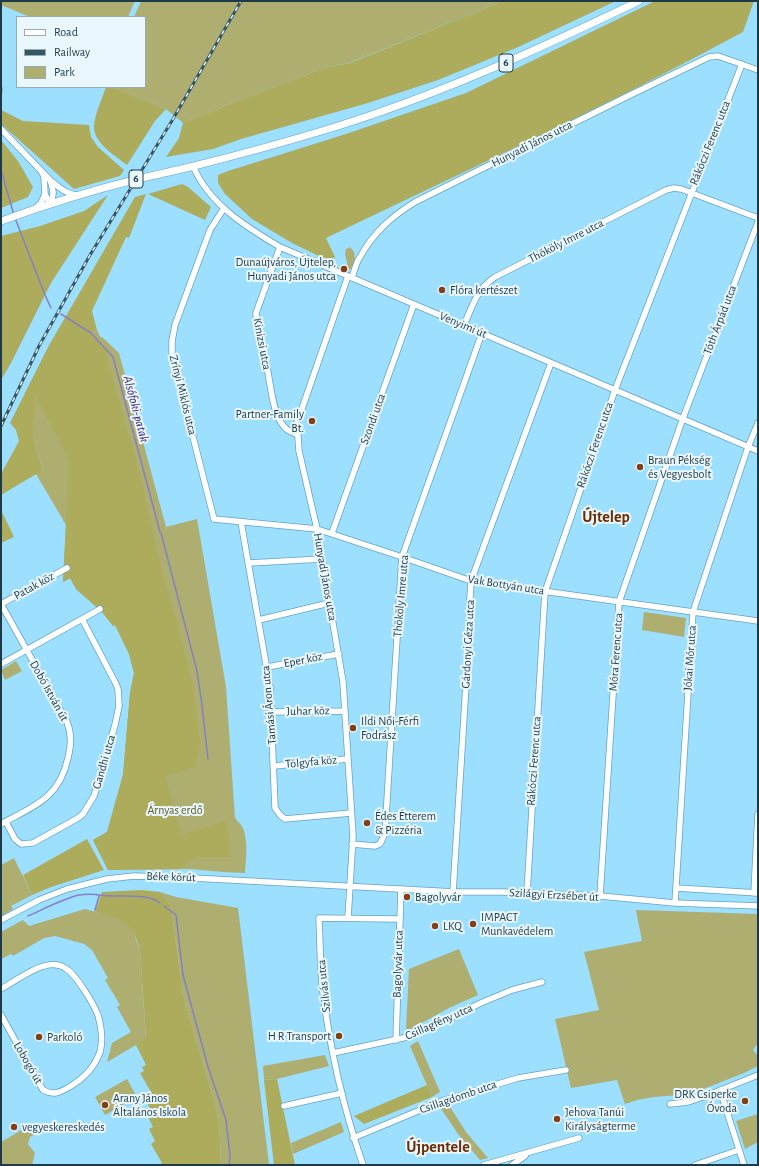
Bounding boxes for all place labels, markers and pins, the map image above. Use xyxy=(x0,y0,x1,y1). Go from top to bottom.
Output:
place label: Dunaújváros, Újtelep, Hunyadi János utca xyxy=(236,255,336,283)
marker: Dunaújváros, Újtelep, Hunyadi János utca xyxy=(339,264,349,274)
place label: Flóra kertészet xyxy=(450,283,518,297)
marker: Flóra kertészet xyxy=(437,285,447,295)
place label: Partner-Family Bt. xyxy=(236,407,304,435)
marker: Partner-Family Bt. xyxy=(307,416,317,426)
place label: Braun Pékség és Vegyesbolt xyxy=(648,453,711,481)
marker: Braun Pékség és Vegyesbolt xyxy=(635,462,645,472)
place label: Ildi Női-Férfi Fodrász xyxy=(361,714,419,742)
marker: Ildi Női-Férfi Fodrász xyxy=(348,723,358,733)
place label: Édes Étterem & Pizzéria xyxy=(375,809,436,837)
marker: Édes Étterem & Pizzéria xyxy=(362,818,372,828)
place label: Bagolyvár xyxy=(415,890,461,904)
marker: Bagolyvár xyxy=(402,892,412,902)
place label: IMPACT Munkavédelem xyxy=(481,910,553,938)
place label: LKQ xyxy=(443,919,462,933)
marker: IMPACT Munkavédelem xyxy=(468,919,478,929)
marker: LKQ xyxy=(430,921,440,931)
place label: H R Transport xyxy=(268,1029,331,1043)
place label: Parkoló xyxy=(47,1030,82,1044)
marker: H R Transport xyxy=(334,1031,344,1041)
marker: Parkoló xyxy=(34,1032,44,1042)
place label: DRK Csiperke Óvoda xyxy=(674,1087,737,1115)
place label: Arany János Általános Iskola xyxy=(113,1091,186,1119)
marker: DRK Csiperke Óvoda xyxy=(740,1096,750,1106)
marker: Arany János Általános Iskola xyxy=(100,1100,110,1110)
place label: Jehova Tanúi Királyságterme xyxy=(565,1105,636,1133)
marker: Jehova Tanúi Királyságterme xyxy=(552,1114,562,1124)
place label: vegyeskereskedés xyxy=(22,1120,105,1134)
marker: vegyeskereskedés xyxy=(9,1122,19,1132)

